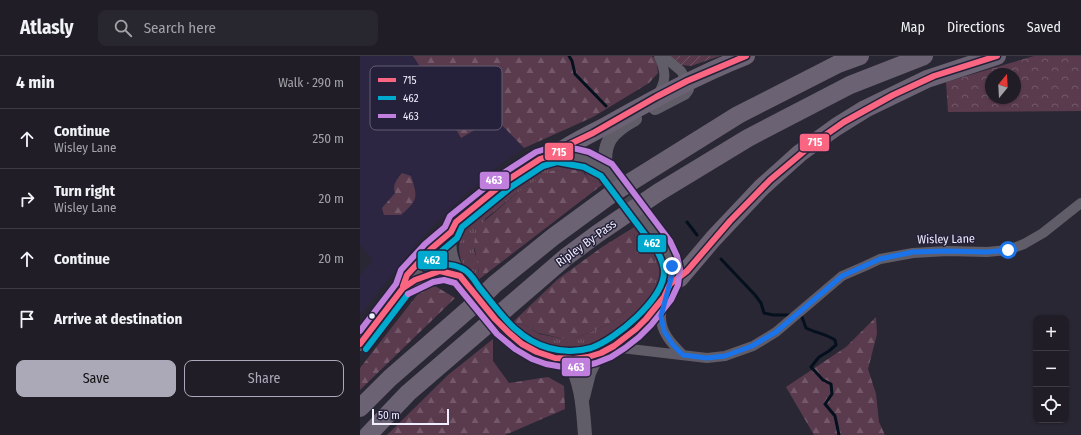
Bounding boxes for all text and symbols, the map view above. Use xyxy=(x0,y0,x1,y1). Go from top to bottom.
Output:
search box xyxy=(98,10,378,46)
text: Atlasly xyxy=(20,16,74,39)
icon: search xyxy=(112,17,134,39)
text: Search here xyxy=(144,19,216,37)
text: Map xyxy=(901,19,925,36)
text: Directions xyxy=(947,19,1005,36)
text: Saved xyxy=(1027,19,1061,36)
legend xyxy=(370,66,502,130)
north arrow xyxy=(985,68,1021,104)
text: 4 min xyxy=(16,72,55,93)
text: 715 xyxy=(403,74,417,87)
text: Walk · 290 m xyxy=(278,75,344,90)
text: 462 xyxy=(403,92,419,105)
text: 463 xyxy=(403,110,419,123)
text: Continue xyxy=(54,122,110,140)
icon: ahead xyxy=(16,128,38,150)
text: 250 m xyxy=(312,131,344,146)
line badge: 715 xyxy=(799,133,830,152)
text: 715 xyxy=(808,136,823,149)
text: Wisley Lane xyxy=(54,140,116,155)
line badge: 715 xyxy=(544,142,574,161)
text: 715 xyxy=(552,146,567,159)
line badge: 463 xyxy=(479,171,510,190)
text: 463 xyxy=(486,174,502,187)
text: Turn right xyxy=(54,182,115,200)
icon: right xyxy=(16,188,38,210)
text: 20 m xyxy=(318,191,344,206)
text: Wisley Lane xyxy=(54,200,116,215)
street label: Ripley By-Pass xyxy=(553,216,619,270)
street label: Wisley Lane xyxy=(917,231,975,247)
line badge: 462 xyxy=(637,234,667,253)
text: 462 xyxy=(644,237,660,250)
route start xyxy=(999,241,1017,259)
icon: ahead xyxy=(16,248,38,270)
text: Continue xyxy=(54,250,110,268)
line badge: 462 xyxy=(417,250,448,270)
text: 20 m xyxy=(318,251,344,266)
text: 462 xyxy=(424,254,440,267)
route end xyxy=(663,257,681,275)
icon: arrive xyxy=(16,308,38,330)
text: Arrive at destination xyxy=(54,310,182,328)
unlabelled marker xyxy=(367,311,377,321)
map controls xyxy=(1033,315,1069,423)
button: + xyxy=(1033,315,1069,351)
button: − xyxy=(1033,351,1069,387)
line badge: 463 xyxy=(561,357,591,377)
button: Save xyxy=(16,360,176,397)
button: Share xyxy=(184,360,344,397)
text: 463 xyxy=(568,361,584,374)
button: locate xyxy=(1033,387,1069,423)
scale bar xyxy=(372,407,449,426)
text: 50 m xyxy=(378,409,400,422)

